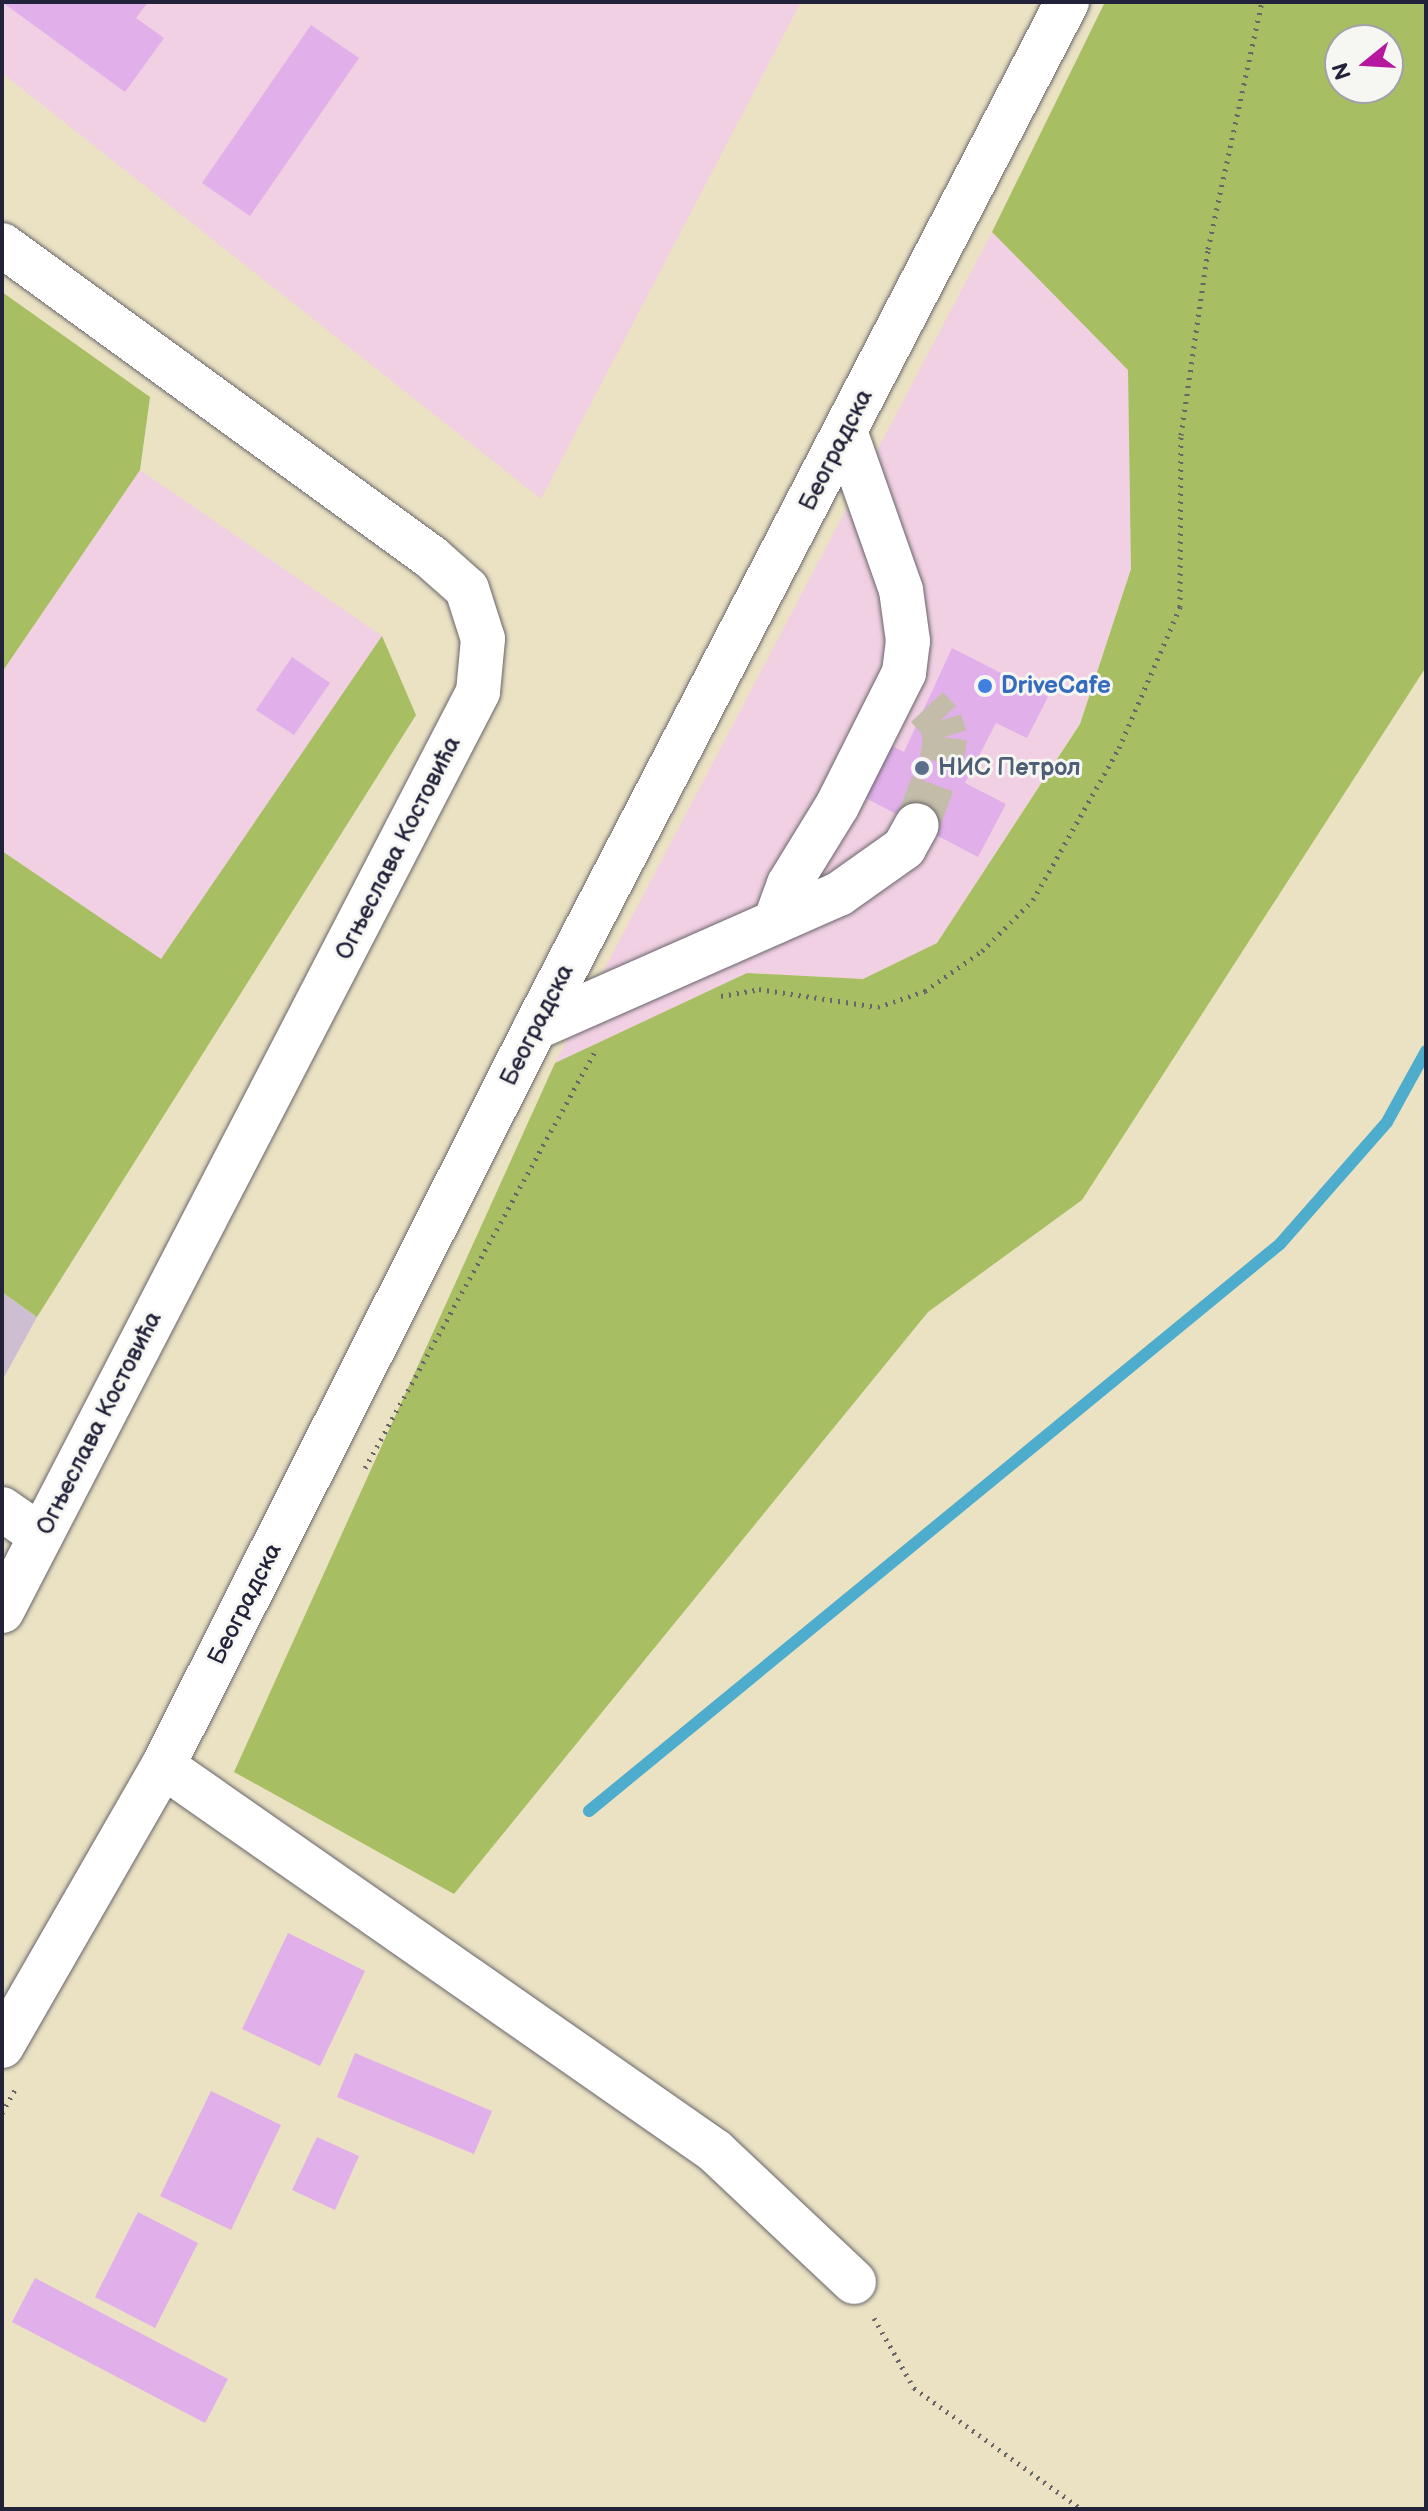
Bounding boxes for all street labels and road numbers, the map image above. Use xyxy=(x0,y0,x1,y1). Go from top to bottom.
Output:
street label: Београдска xyxy=(793,384,879,516)
street label: Огњеслава Костовића xyxy=(329,732,467,964)
street label: Београдска xyxy=(494,959,580,1091)
street label: Огњеслава Костовића xyxy=(30,1307,168,1539)
street label: Београдска xyxy=(202,1538,288,1670)

